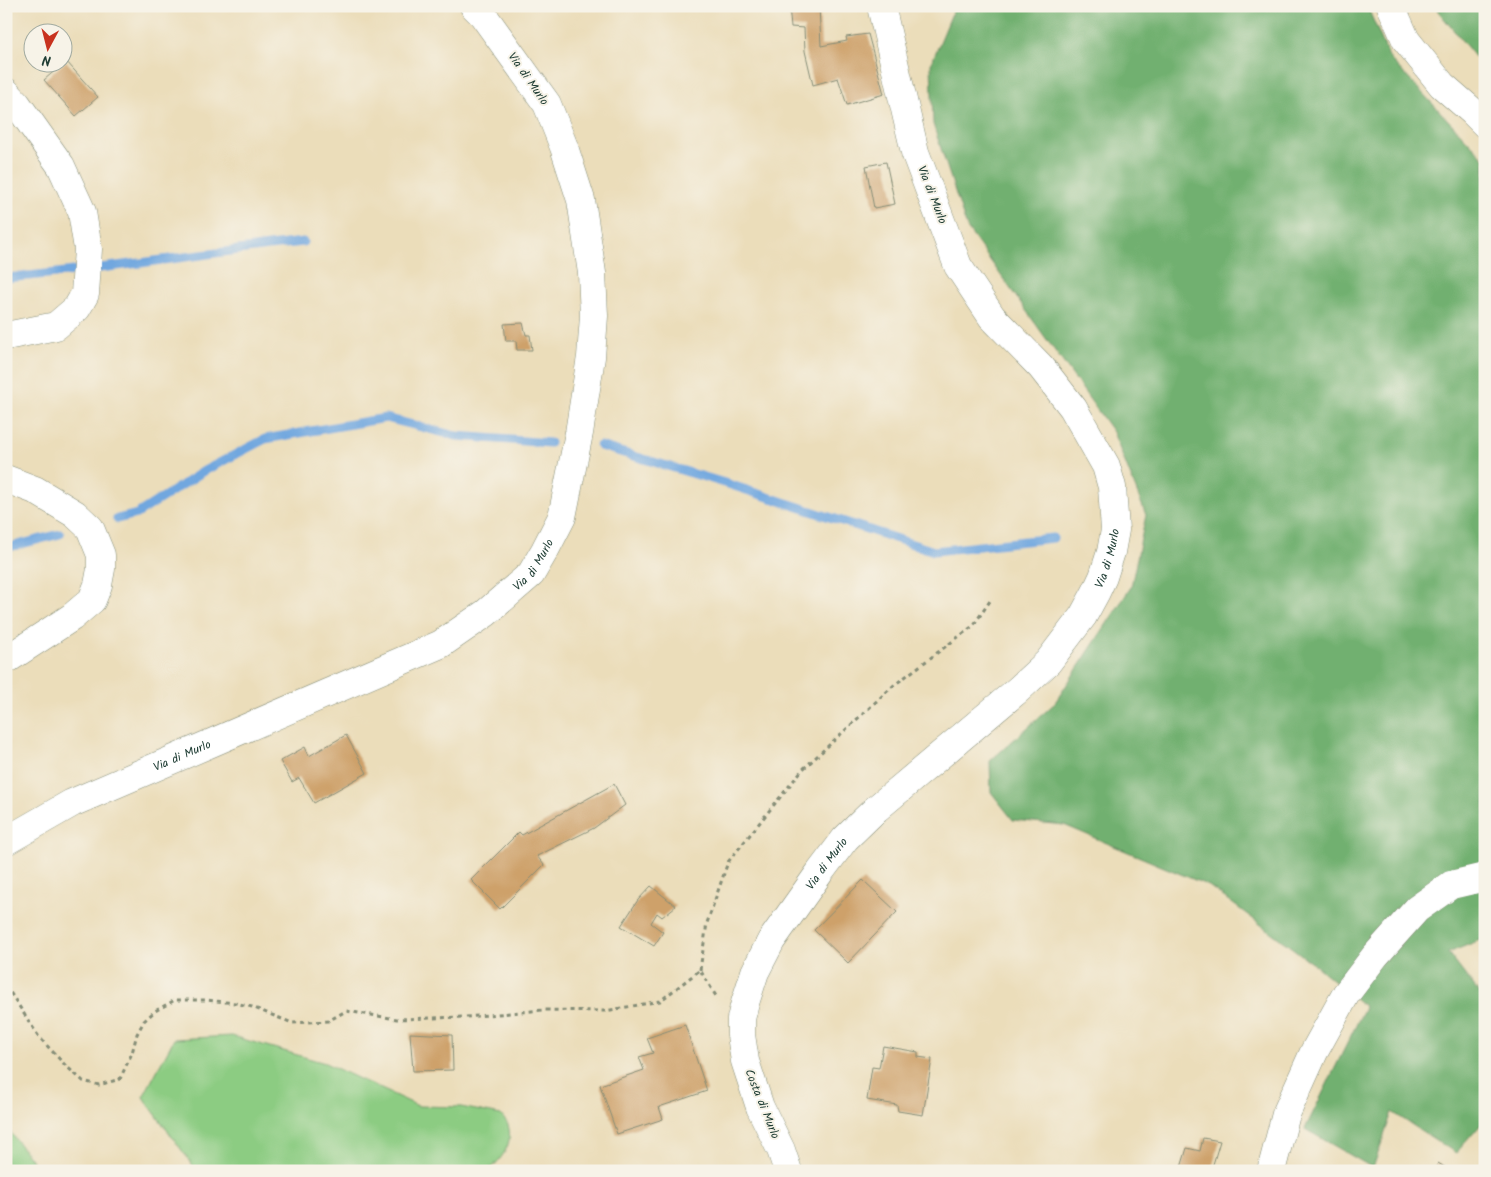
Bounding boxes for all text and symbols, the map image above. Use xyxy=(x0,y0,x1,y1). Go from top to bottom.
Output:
north arrow xyxy=(22,22,72,72)
text: N xyxy=(41,48,52,71)
street label: Via di Murlo xyxy=(503,49,553,109)
street label: Via di Murlo xyxy=(912,163,952,227)
street label: Via di Murlo xyxy=(1090,527,1125,591)
street label: Via di Murlo xyxy=(508,535,559,595)
street label: Via di Murlo xyxy=(150,735,214,776)
street label: Via di Murlo xyxy=(801,833,852,894)
street label: Costa di Murlo xyxy=(739,1066,785,1142)

